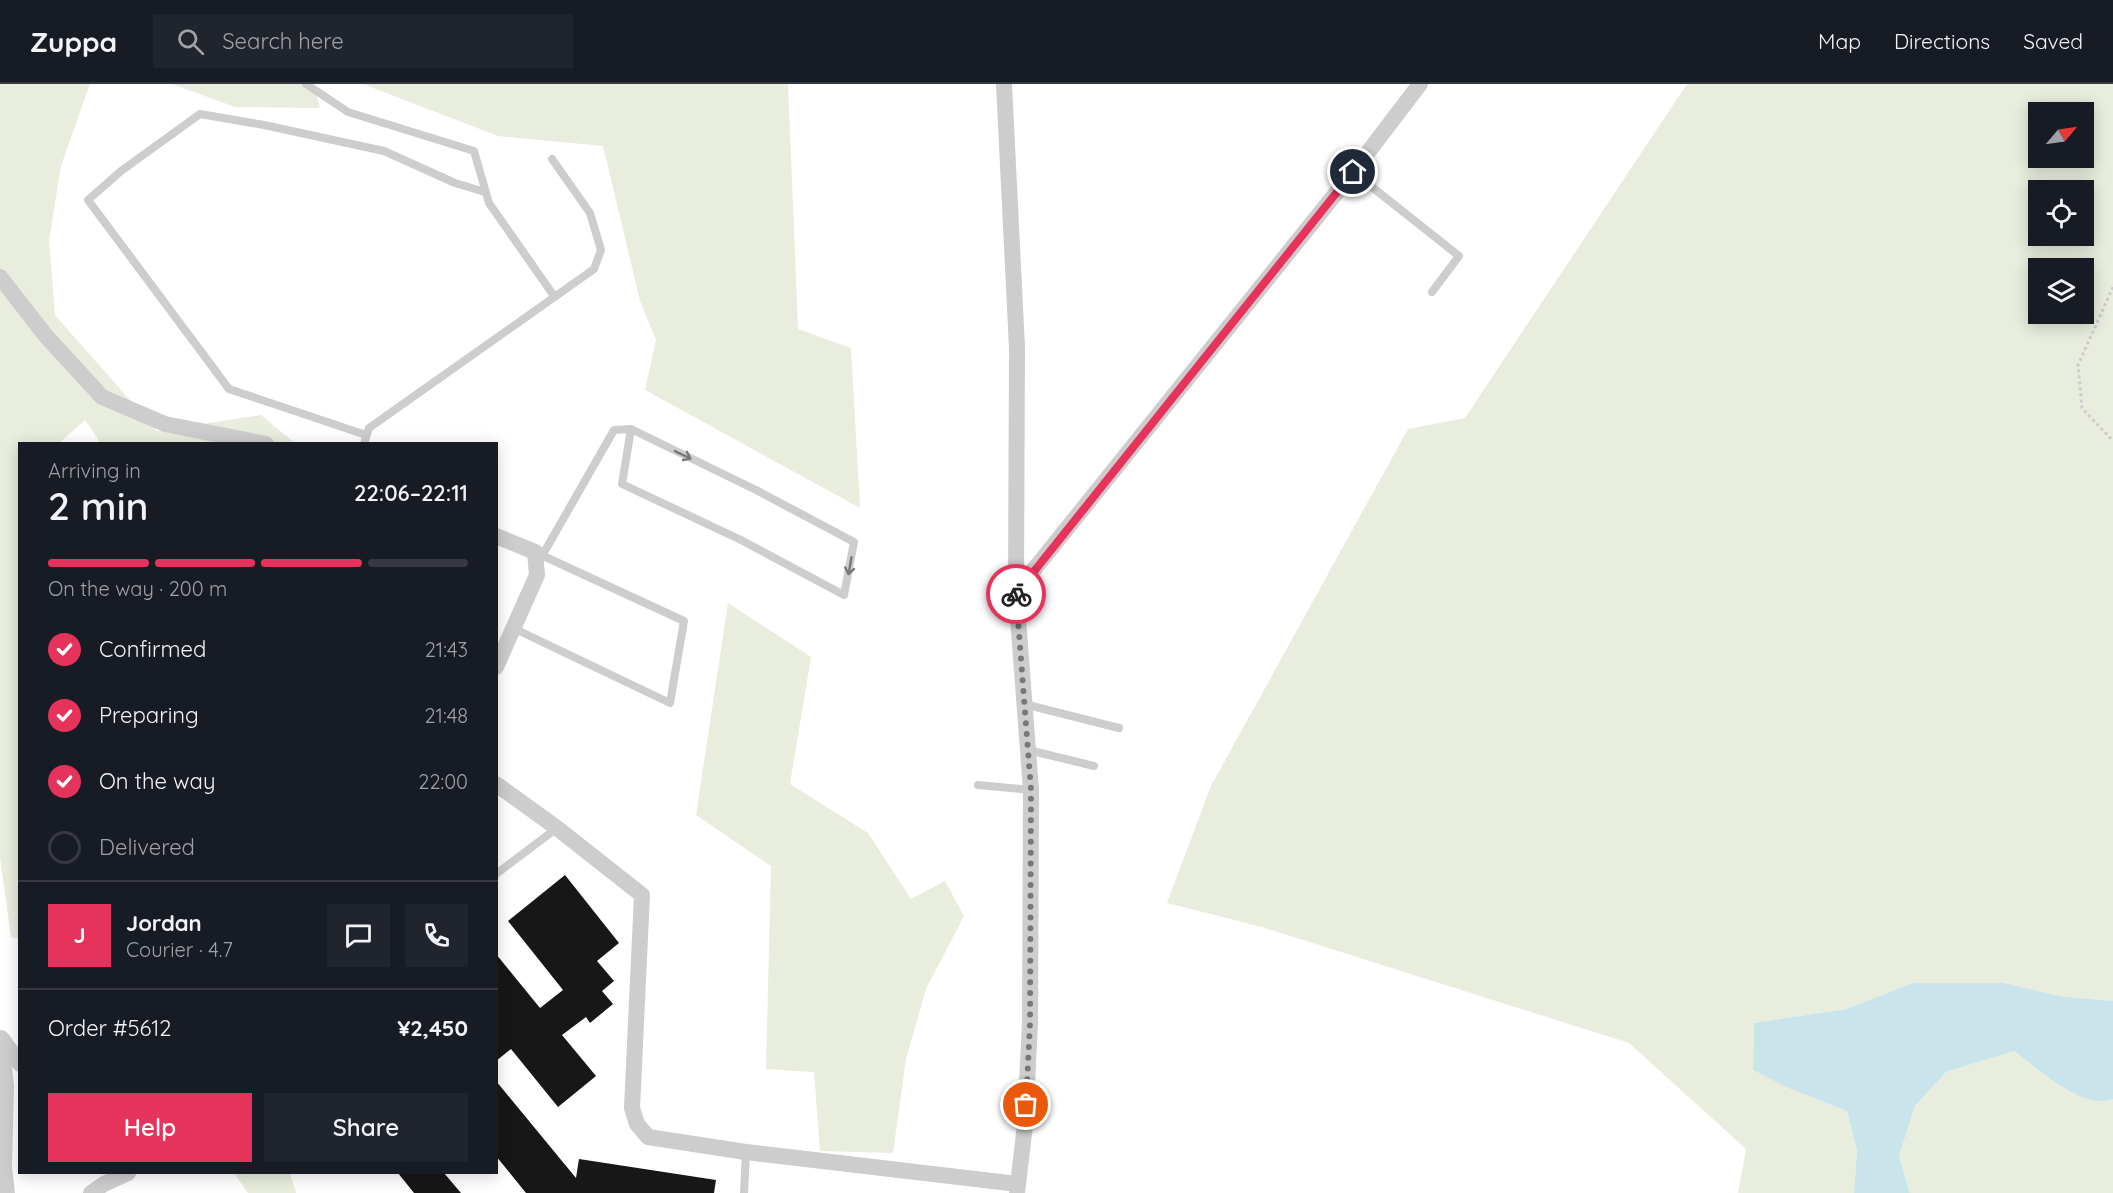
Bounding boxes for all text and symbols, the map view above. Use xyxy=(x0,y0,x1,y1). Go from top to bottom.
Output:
search box xyxy=(153,14,573,68)
text: Zuppa xyxy=(30,24,117,59)
icon: search xyxy=(174,25,207,58)
text: Search here xyxy=(222,27,344,55)
text: Map xyxy=(1818,28,1861,54)
text: Directions xyxy=(1894,28,1990,54)
text: Saved xyxy=(2023,28,2083,54)
north arrow xyxy=(2028,102,2094,168)
map controls xyxy=(2028,102,2094,324)
pin xyxy=(1327,146,1378,197)
icon: home xyxy=(1336,155,1369,188)
button: locate xyxy=(2028,180,2094,246)
button: layers xyxy=(2028,258,2094,324)
one-way arrow xyxy=(674,450,692,461)
text: Arriving in xyxy=(48,458,141,483)
text: 22:06–22:11 xyxy=(354,479,468,507)
text: 2 min xyxy=(48,481,149,530)
one-way arrow xyxy=(844,556,855,575)
courier xyxy=(986,564,1046,624)
text: On the way · 200 m xyxy=(48,576,227,601)
icon: bike xyxy=(1000,578,1033,611)
icon: check xyxy=(48,633,81,666)
text: Confirmed xyxy=(99,635,206,663)
text: 21:43 xyxy=(425,637,468,662)
icon: check xyxy=(48,699,81,732)
text: Preparing xyxy=(99,701,199,729)
text: 21:48 xyxy=(424,703,468,728)
icon: check xyxy=(48,765,81,798)
text: On the way xyxy=(99,767,215,795)
text: 22:00 xyxy=(418,769,468,794)
text: Delivered xyxy=(99,833,195,861)
button: chat xyxy=(327,904,390,967)
button: phone xyxy=(405,904,468,967)
text: Jordan xyxy=(126,909,202,937)
text: J xyxy=(73,921,86,949)
text: Courier · 4.7 xyxy=(126,937,233,962)
text: Order #5612 xyxy=(48,1014,172,1042)
text: ¥2,450 xyxy=(397,1014,468,1042)
pin xyxy=(1000,1079,1051,1130)
icon: bag xyxy=(1009,1088,1042,1121)
button: Help xyxy=(48,1093,252,1162)
button: Share xyxy=(264,1093,468,1162)

